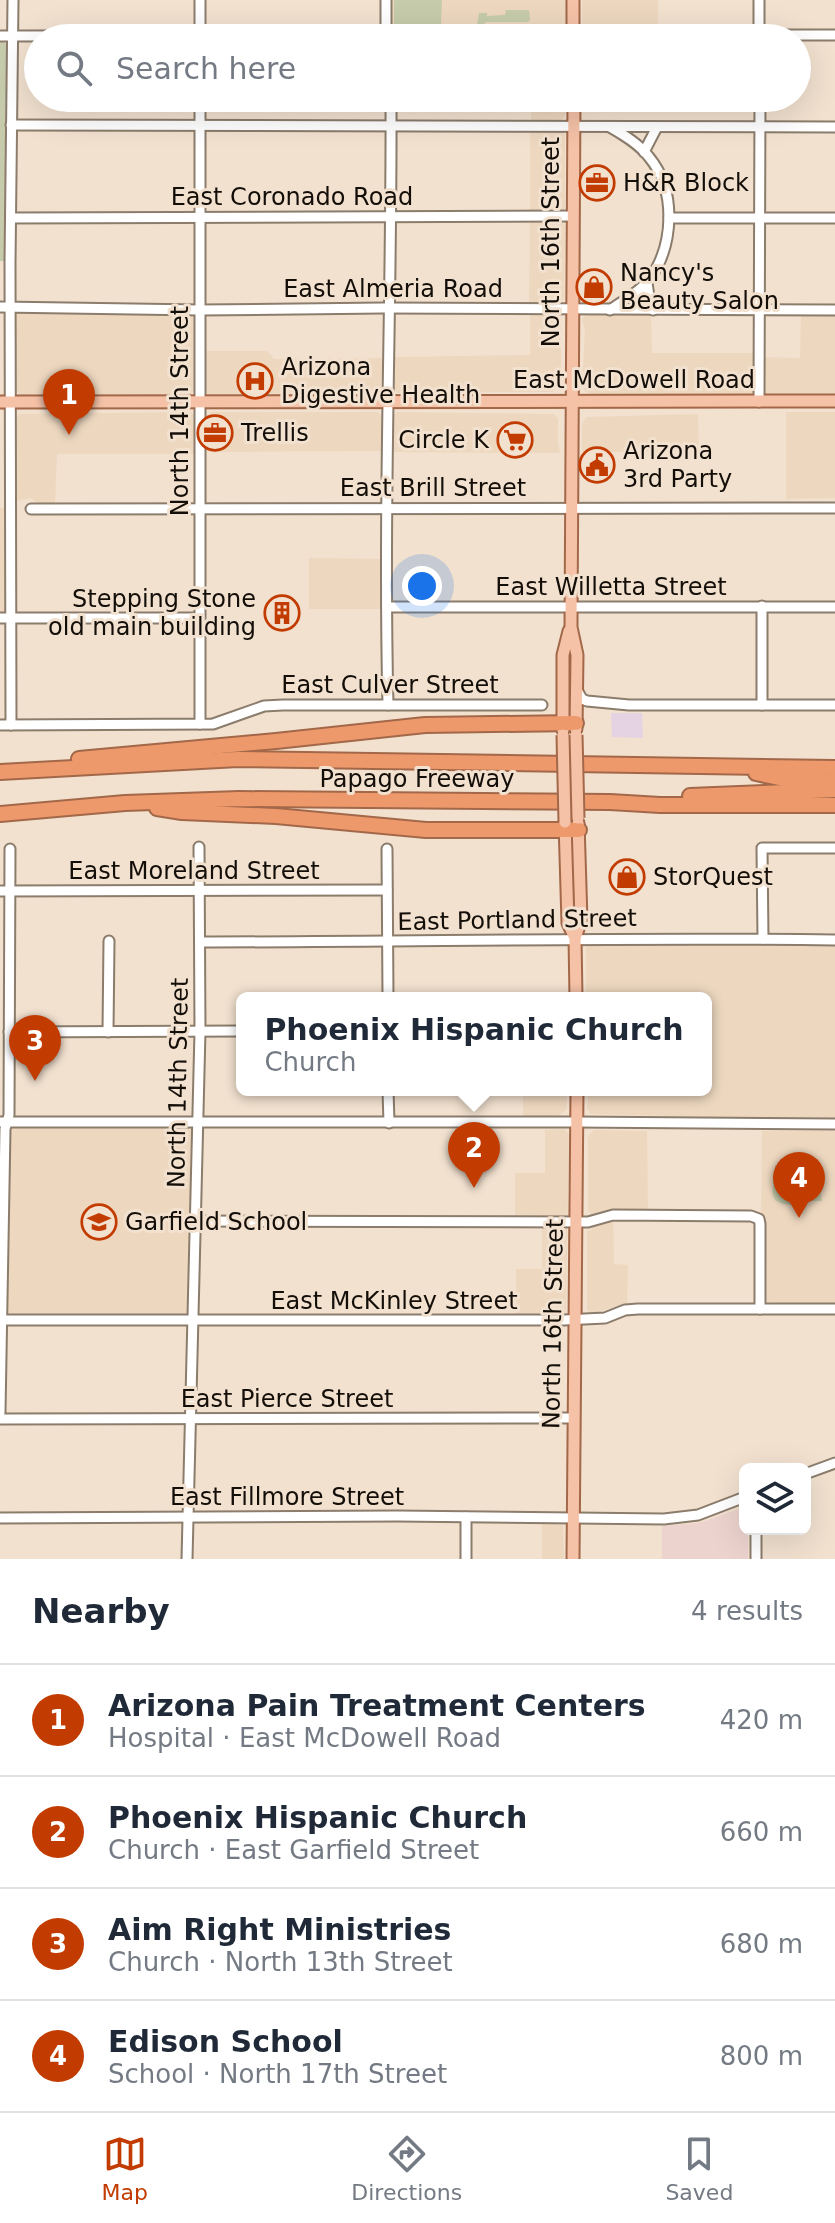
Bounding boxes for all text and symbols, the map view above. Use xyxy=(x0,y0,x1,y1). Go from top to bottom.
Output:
search box xyxy=(24,24,811,112)
icon: search xyxy=(52,46,96,90)
text: Search here xyxy=(116,51,296,86)
street label: North 16th Street xyxy=(537,137,565,347)
office icon: H&R Block xyxy=(578,164,616,202)
place label: H&R Block xyxy=(623,169,749,197)
street label: East Coronado Road xyxy=(171,183,413,211)
place label: Nancy's Beauty Salon xyxy=(620,259,779,315)
shop icon: Nancy's Beauty Salon xyxy=(575,268,613,306)
street label: East Almeria Road xyxy=(283,275,503,303)
street label: North 14th Street xyxy=(166,306,194,516)
place label: Arizona Digestive Health xyxy=(281,353,480,409)
hospital icon: Arizona Digestive Health xyxy=(236,362,274,400)
street label: East McDowell Road xyxy=(513,366,755,394)
pin: 1 xyxy=(43,369,95,435)
office icon: Trellis xyxy=(196,414,234,452)
place label: Trellis xyxy=(240,419,309,447)
supermarket icon: Circle K xyxy=(496,421,534,459)
place label: Circle K xyxy=(398,426,490,454)
place label: Arizona 3rd Party xyxy=(623,437,732,493)
public building icon: Arizona 3rd Party xyxy=(578,446,616,484)
street label: East Brill Street xyxy=(340,474,526,502)
your location xyxy=(402,566,442,606)
street label: East Willetta Street xyxy=(495,573,727,601)
place label: Stepping Stone old main building xyxy=(48,585,256,641)
building icon: Stepping Stone old main building xyxy=(263,594,301,632)
street label: East Culver Street xyxy=(281,671,499,699)
street label: Papago Freeway xyxy=(319,765,515,793)
street label: East Moreland Street xyxy=(68,857,320,885)
shop icon: StorQuest xyxy=(608,858,646,896)
place label: StorQuest xyxy=(653,863,773,891)
street label: East Portland Street xyxy=(397,904,637,936)
street label: North 14th Street xyxy=(162,978,194,1188)
popup xyxy=(236,992,712,1096)
text: Phoenix Hispanic Church xyxy=(264,1012,684,1047)
pin: 3 xyxy=(9,1015,61,1081)
text: Church xyxy=(264,1047,356,1077)
pin: 2 xyxy=(448,1122,500,1188)
pin: 4 xyxy=(773,1152,825,1218)
school or university icon: Garfield School xyxy=(80,1203,118,1241)
place label: Garfield School xyxy=(125,1208,307,1236)
street label: North 16th Street xyxy=(537,1219,569,1429)
street label: East McKinley Street xyxy=(270,1287,518,1315)
street label: East Pierce Street xyxy=(181,1385,393,1413)
map controls xyxy=(739,1463,811,1535)
button: layers xyxy=(739,1463,811,1535)
street label: East Fillmore Street xyxy=(170,1483,404,1511)
text: Nearby xyxy=(32,1591,170,1631)
text: 4 results xyxy=(691,1596,803,1626)
text: Arizona Pain Treatment Centers xyxy=(108,1688,646,1723)
text: 1 xyxy=(49,1705,67,1735)
text: 420 m xyxy=(720,1705,803,1735)
text: Hospital · East McDowell Road xyxy=(108,1723,501,1753)
text: Phoenix Hispanic Church xyxy=(108,1800,527,1835)
text: 2 xyxy=(49,1817,67,1847)
text: 660 m xyxy=(720,1817,803,1847)
text: Church · East Garfield Street xyxy=(108,1835,479,1865)
text: Aim Right Ministries xyxy=(108,1912,451,1947)
text: 3 xyxy=(49,1929,67,1959)
text: 680 m xyxy=(720,1929,803,1959)
text: Church · North 13th Street xyxy=(108,1947,453,1977)
text: Edison School xyxy=(108,2024,343,2059)
text: 4 xyxy=(49,2041,67,2071)
text: 800 m xyxy=(720,2041,803,2071)
text: School · North 17th Street xyxy=(108,2059,447,2089)
tab: Map xyxy=(102,2132,148,2205)
tab: Directions xyxy=(351,2132,462,2205)
tab: Saved xyxy=(665,2132,733,2205)

